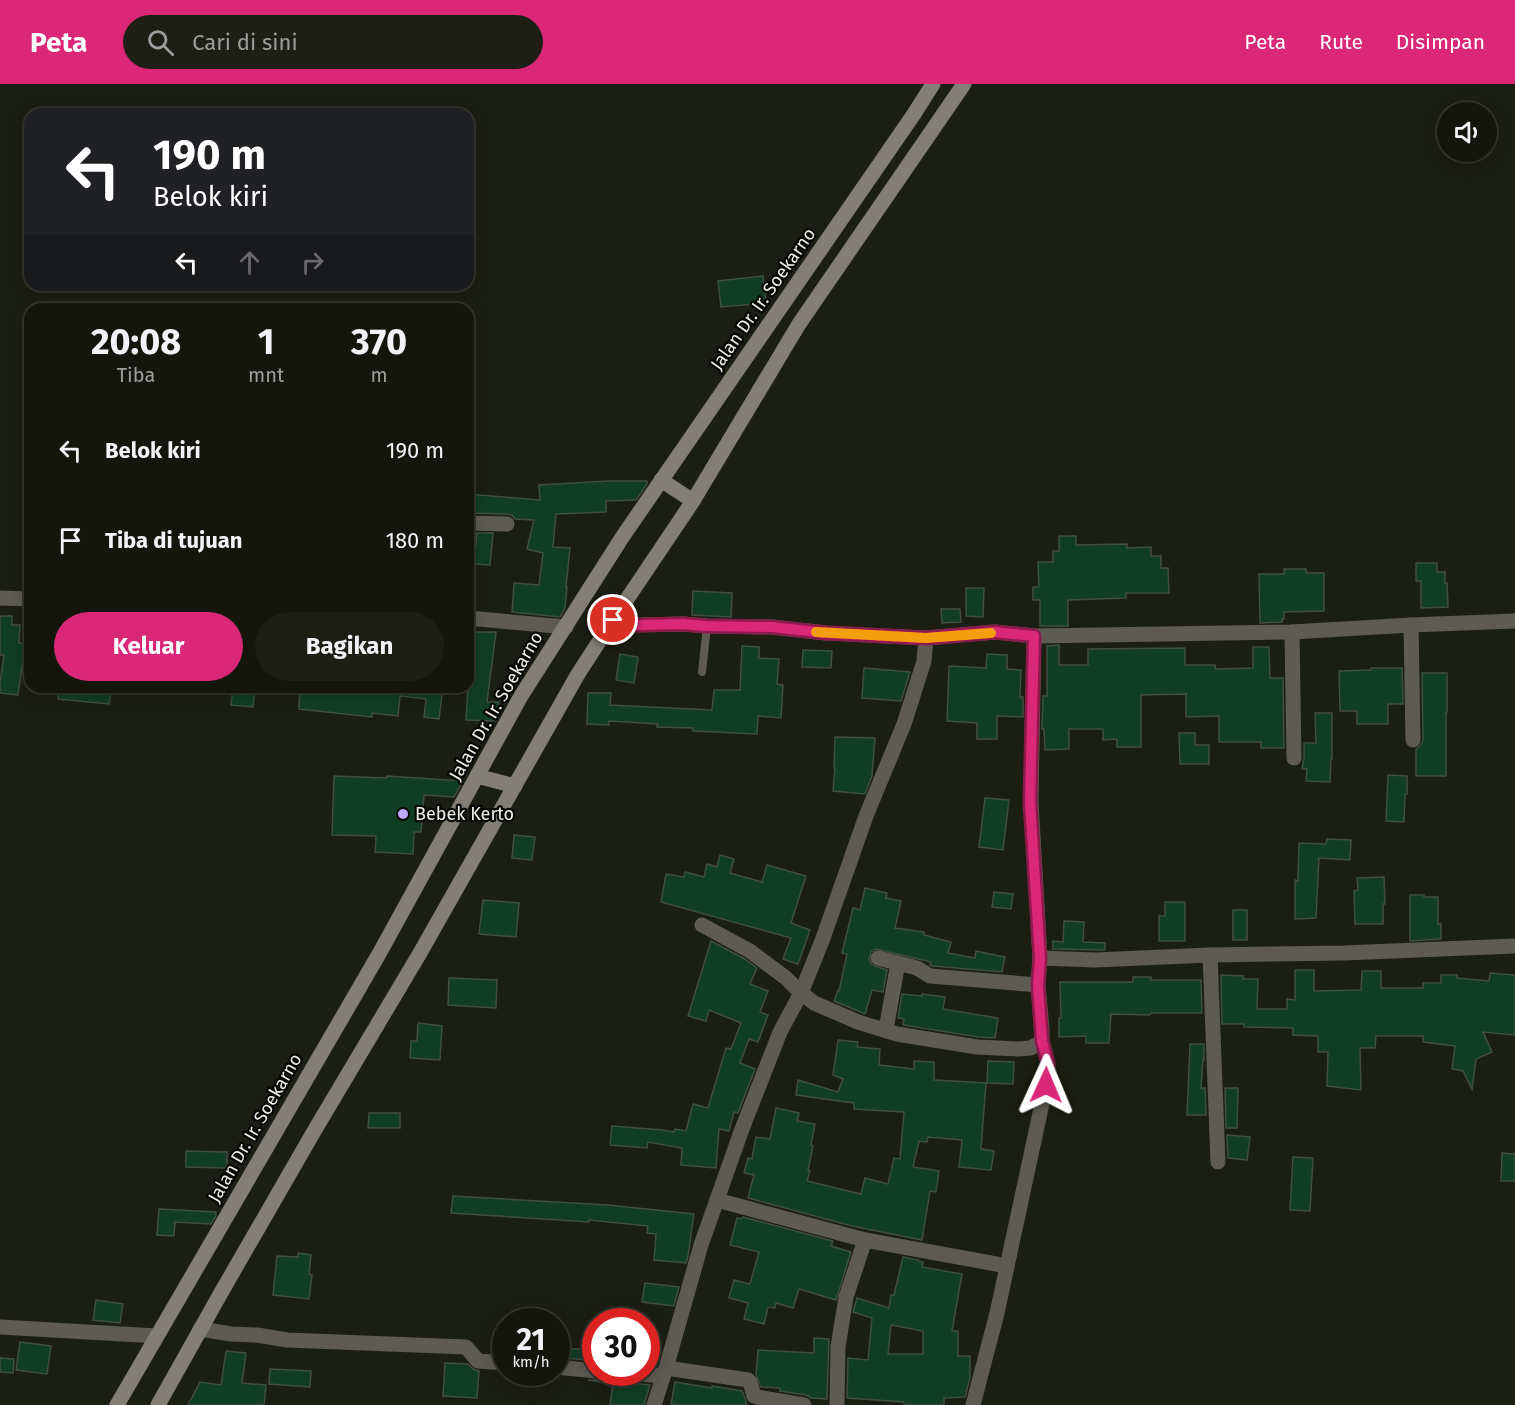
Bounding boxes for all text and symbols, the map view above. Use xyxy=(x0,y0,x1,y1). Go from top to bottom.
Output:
search box xyxy=(123,15,543,69)
text: Peta xyxy=(30,26,87,59)
icon: search xyxy=(144,26,177,59)
text: Cari di sini xyxy=(192,29,298,56)
text: Peta xyxy=(1244,29,1286,55)
text: Rute xyxy=(1319,29,1363,55)
text: Disimpan xyxy=(1396,29,1485,55)
map controls xyxy=(1437,102,1497,162)
button: sound xyxy=(1437,102,1497,162)
text: 190 m xyxy=(153,130,266,180)
icon: left xyxy=(54,132,132,210)
text: Belok kiri xyxy=(153,181,268,213)
street label: Jalan Dr. Ir. Soekarno xyxy=(706,224,820,374)
icon: left xyxy=(170,246,203,279)
icon: ahead xyxy=(233,246,266,279)
icon: right xyxy=(296,246,329,279)
text: 20:08 xyxy=(91,320,181,364)
text: 1 xyxy=(258,320,274,364)
text: 370 xyxy=(351,320,407,364)
text: Tiba xyxy=(117,363,155,387)
text: mnt xyxy=(248,363,284,387)
text: m xyxy=(370,363,388,387)
icon: left xyxy=(54,434,87,467)
text: Belok kiri xyxy=(105,437,201,464)
text: 190 m xyxy=(386,437,444,464)
icon: arrive xyxy=(54,524,87,557)
text: Tiba di tujuan xyxy=(105,527,242,554)
text: 180 m xyxy=(385,527,444,554)
pin xyxy=(587,594,638,645)
icon: arrive xyxy=(596,603,629,636)
button: Keluar xyxy=(54,612,243,681)
button: Bagikan xyxy=(255,612,444,681)
street label: Jalan Dr. Ir. Soekarno xyxy=(444,628,548,784)
place label: Bebek Kerto xyxy=(415,803,514,825)
marker: Bebek Kerto xyxy=(396,807,410,821)
street label: Jalan Dr. Ir. Soekarno xyxy=(203,1050,307,1206)
position arrow xyxy=(1014,1053,1078,1117)
speed limit sign: 30 xyxy=(582,1308,660,1386)
text: 21 xyxy=(517,1322,545,1358)
text: km/h xyxy=(512,1353,550,1371)

